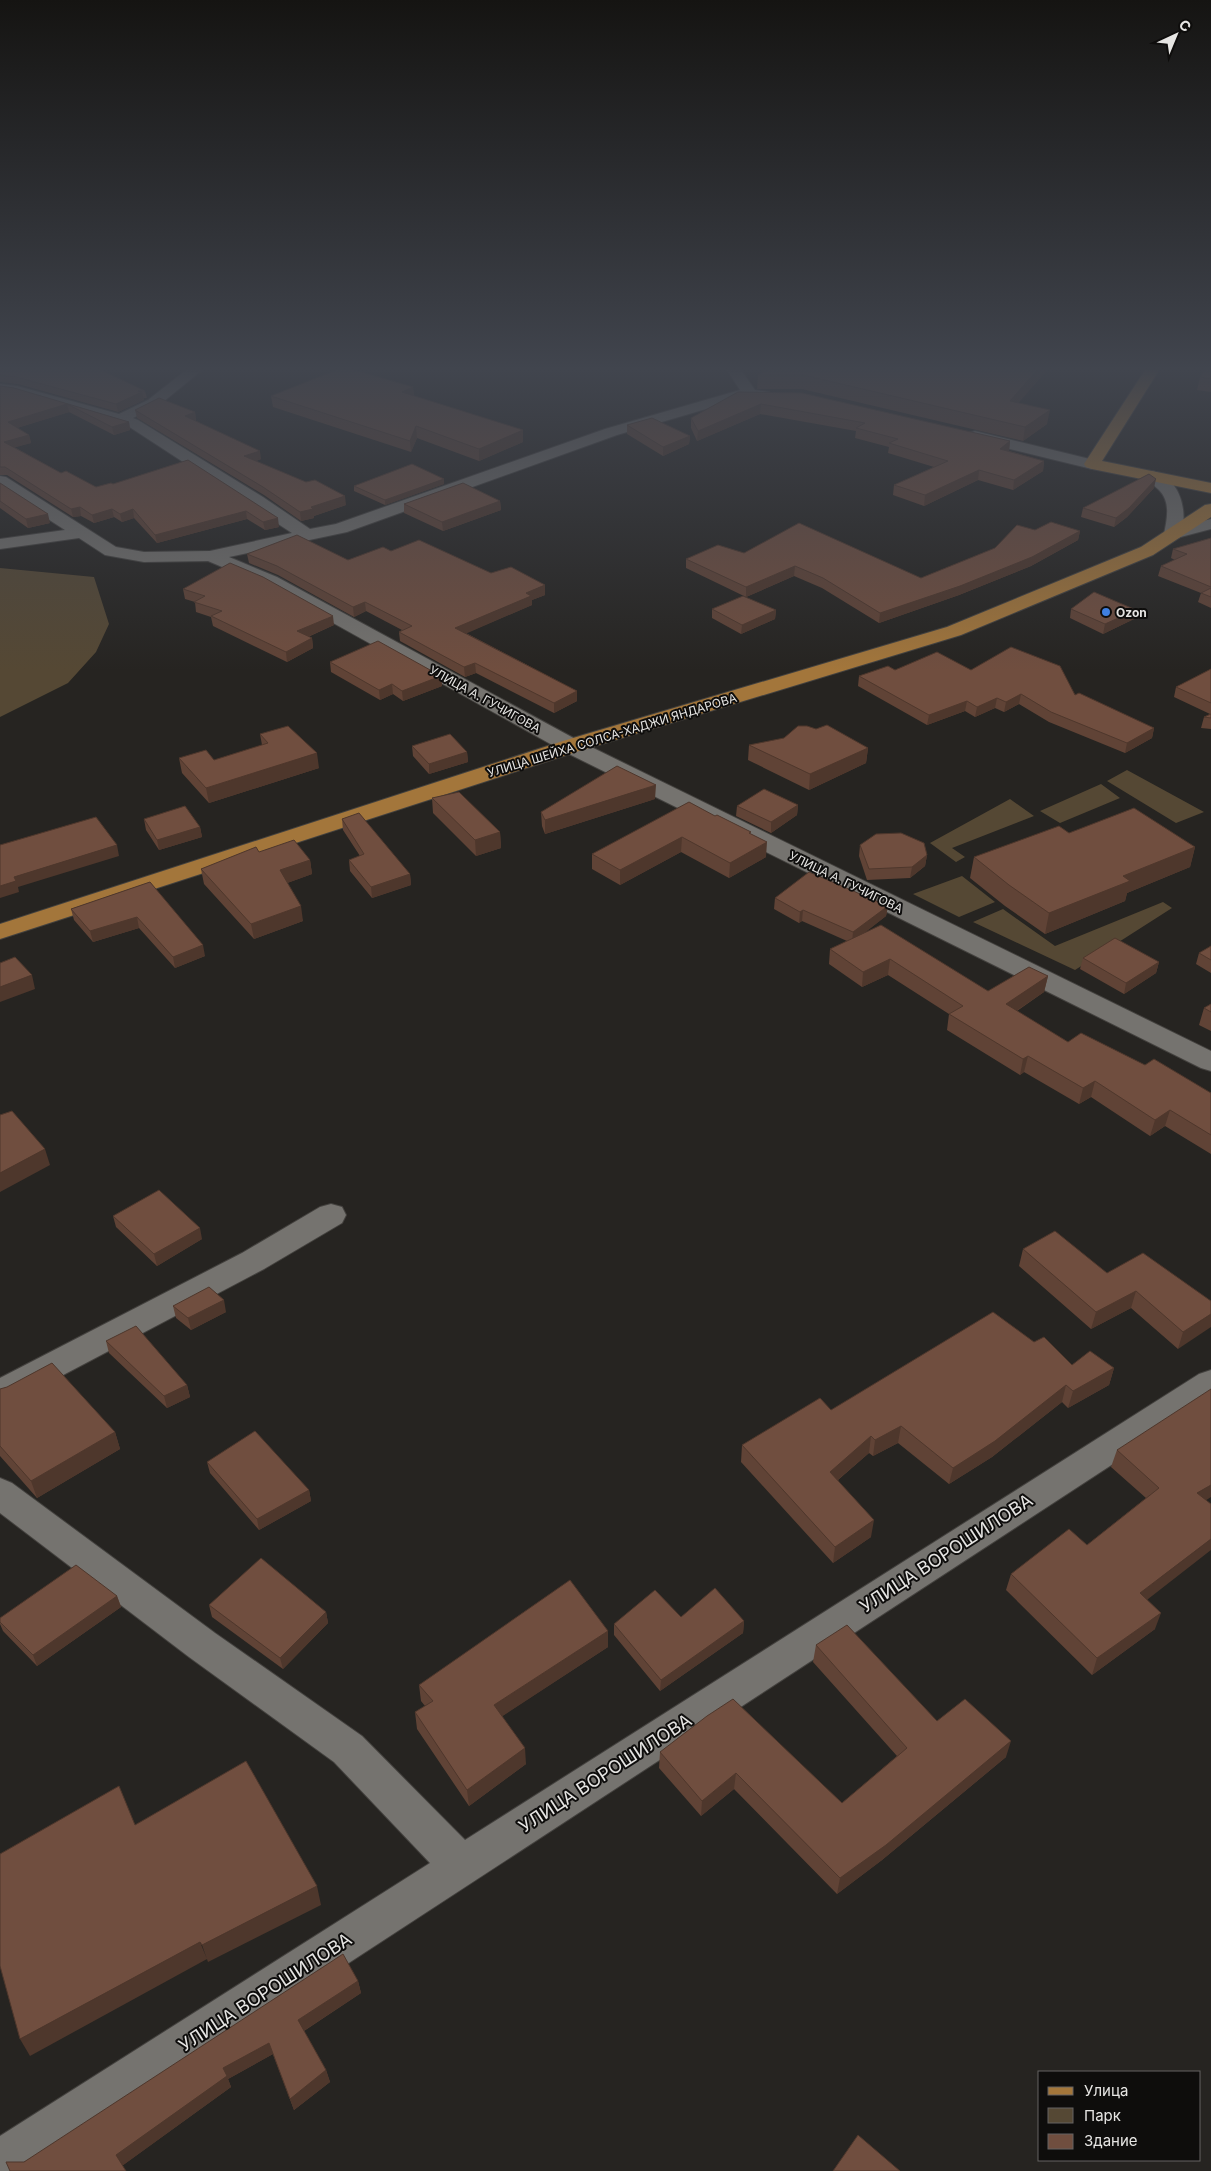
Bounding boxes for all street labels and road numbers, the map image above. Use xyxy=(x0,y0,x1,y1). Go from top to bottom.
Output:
street label: УЛИЦА А. ГУЧИГОВА xyxy=(427,662,543,736)
street label: УЛИЦА ШЕЙХА СОЛСА-ХАДЖИ ЯНДАРОВА xyxy=(486,690,738,780)
street label: УЛИЦА А. ГУЧИГОВА xyxy=(787,848,905,916)
street label: УЛИЦА ВОРОШИЛОВА xyxy=(856,1489,1036,1617)
street label: УЛИЦА ВОРОШИЛОВА xyxy=(515,1709,695,1837)
street label: УЛИЦА ВОРОШИЛОВА xyxy=(175,1928,355,2056)

